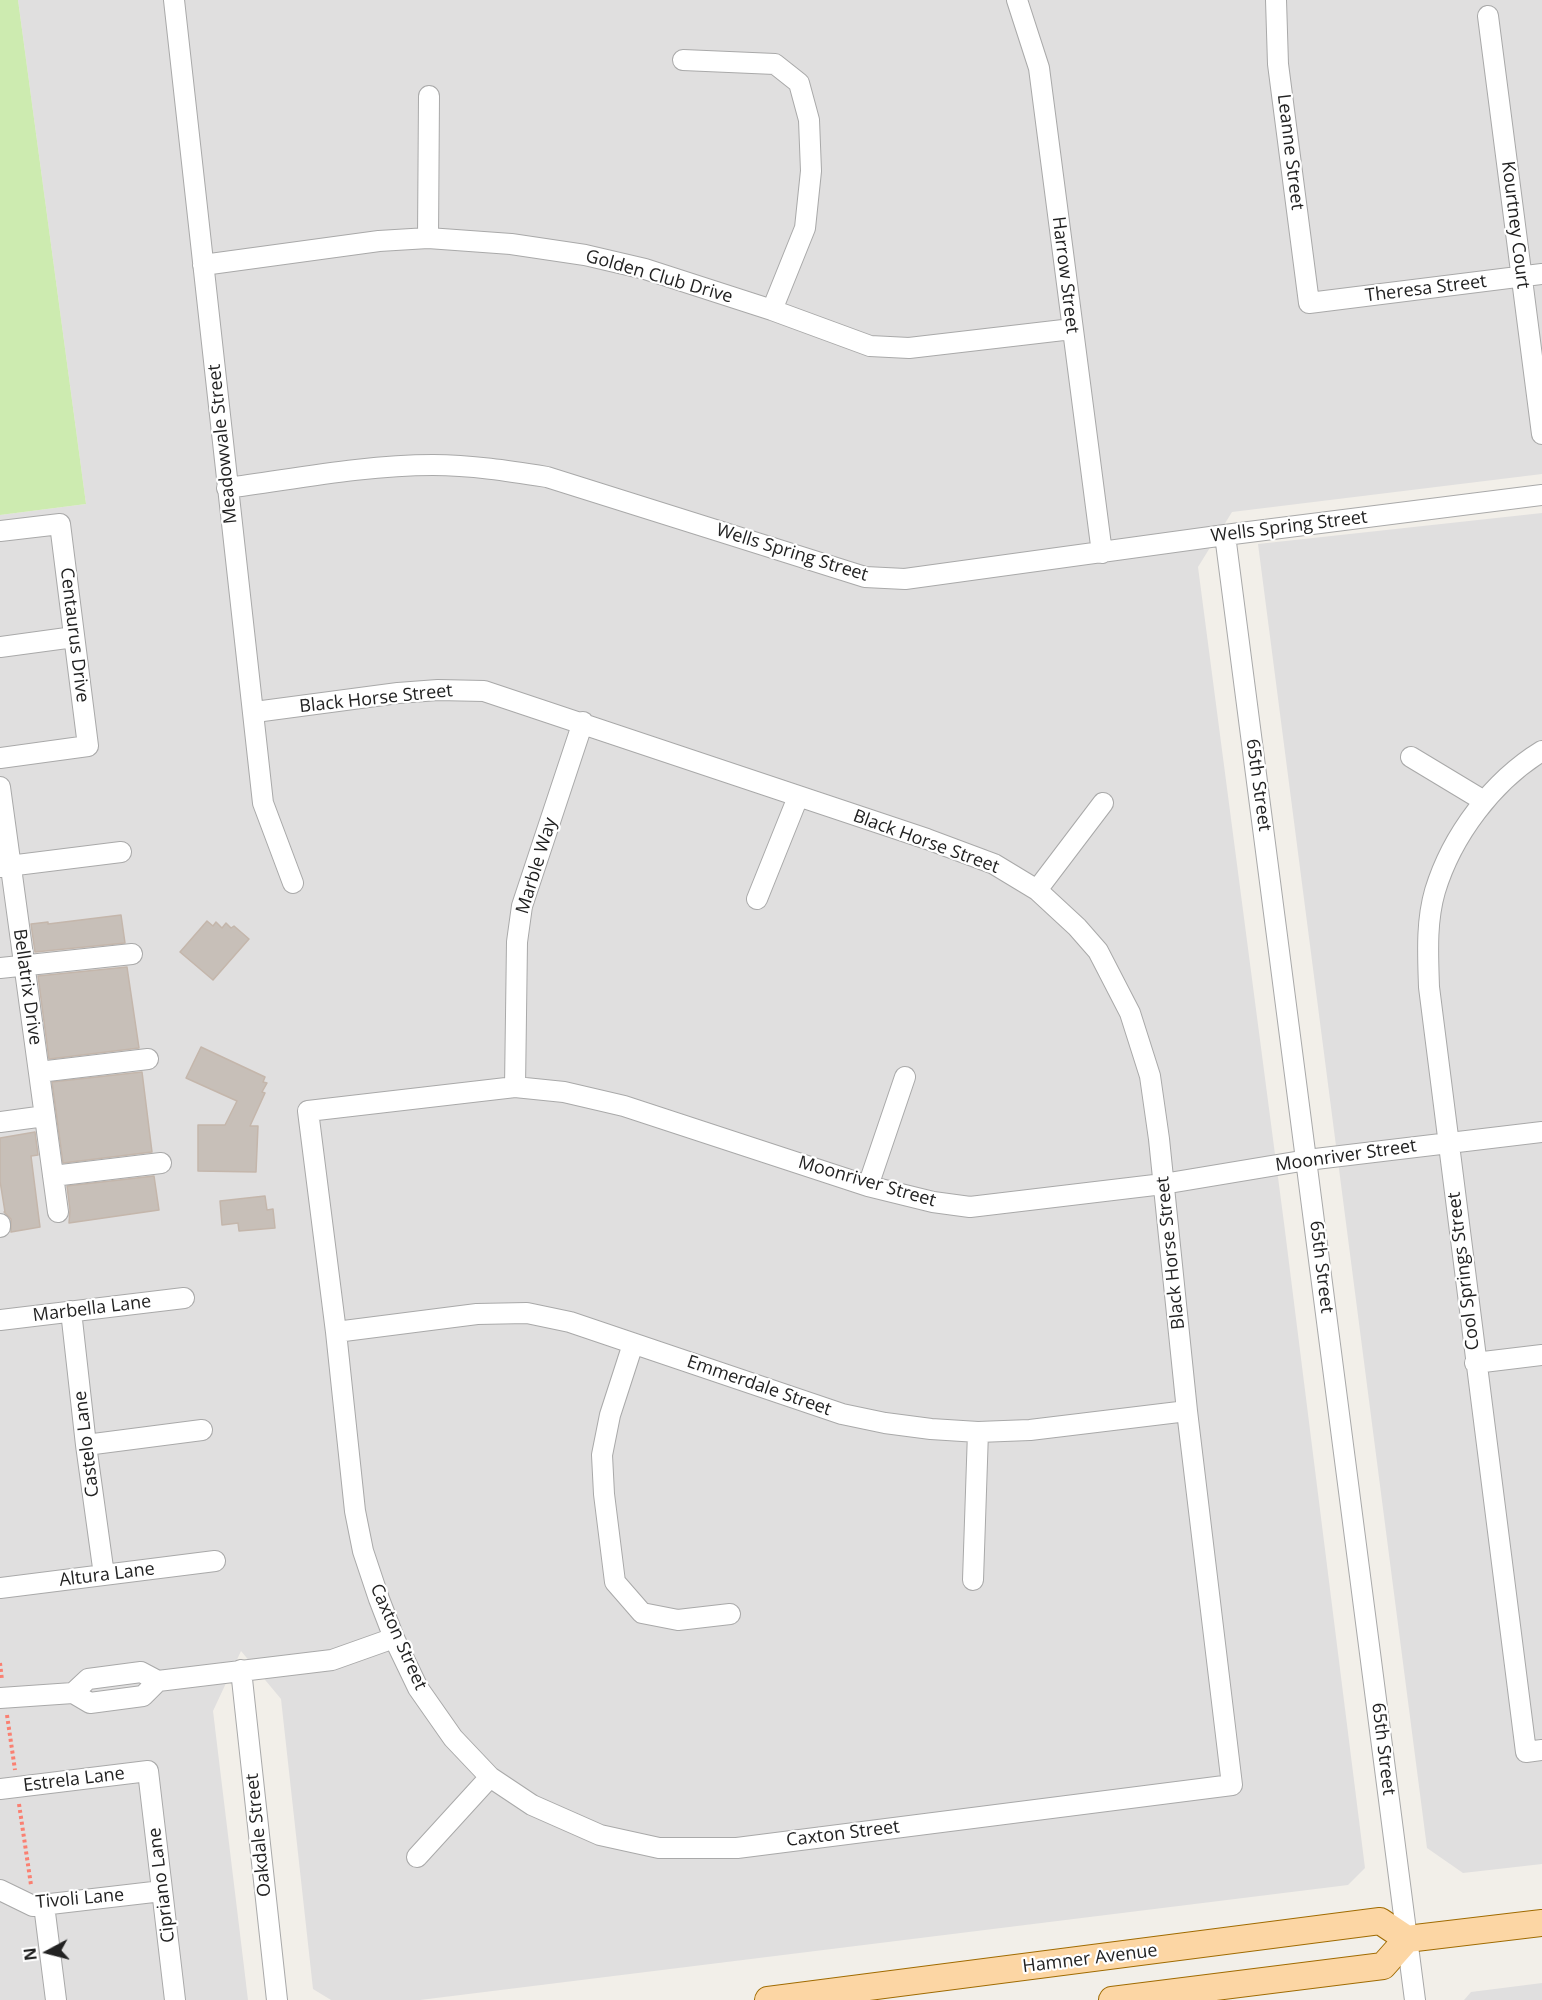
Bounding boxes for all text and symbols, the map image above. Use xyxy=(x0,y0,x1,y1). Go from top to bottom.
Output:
street label: Leanne Street xyxy=(1272,93,1308,211)
street label: Kourtney Court xyxy=(1496,160,1534,290)
street label: Harrow Street xyxy=(1047,215,1083,335)
street label: Golden Club Drive xyxy=(583,246,735,308)
street label: Theresa Street xyxy=(1364,271,1488,307)
street label: Meadowvale Street xyxy=(204,363,242,525)
street label: Wells Spring Street xyxy=(1209,507,1369,547)
street label: Wells Spring Street xyxy=(713,520,871,586)
street label: Centaurus Drive xyxy=(55,566,93,704)
street label: Black Horse Street xyxy=(298,680,454,718)
street label: 65th Street xyxy=(1241,737,1275,833)
street label: Black Horse Street xyxy=(850,806,1002,878)
street label: Marble Way xyxy=(512,815,562,917)
street label: Bellatrix Drive xyxy=(8,927,46,1047)
street label: Moonriver Street xyxy=(1274,1135,1418,1177)
street label: Moonriver Street xyxy=(796,1152,938,1212)
street label: Black Horse Street xyxy=(1152,1175,1190,1331)
street label: Cool Springs Street xyxy=(1444,1191,1484,1351)
street label: 65th Street xyxy=(1305,1220,1337,1314)
street label: Marbella Lane xyxy=(32,1291,152,1327)
street label: Emmerdale Street xyxy=(684,1351,834,1421)
street label: Castelo Lane xyxy=(70,1390,104,1498)
street label: Altura Lane xyxy=(58,1558,156,1592)
street label: Caxton Street xyxy=(365,1581,431,1693)
street label: 65th Street xyxy=(1367,1702,1399,1796)
street label: Estrela Lane xyxy=(22,1763,126,1797)
street label: Oakdale Street xyxy=(242,1772,276,1898)
street label: Caxton Street xyxy=(785,1816,901,1852)
street label: Cipriano Lane xyxy=(144,1826,180,1944)
street label: Tivoli Lane xyxy=(35,1884,125,1914)
north arrow xyxy=(18,1922,78,1982)
street label: Hamner Avenue xyxy=(1021,1940,1159,1978)
text: N xyxy=(18,1946,42,1962)

